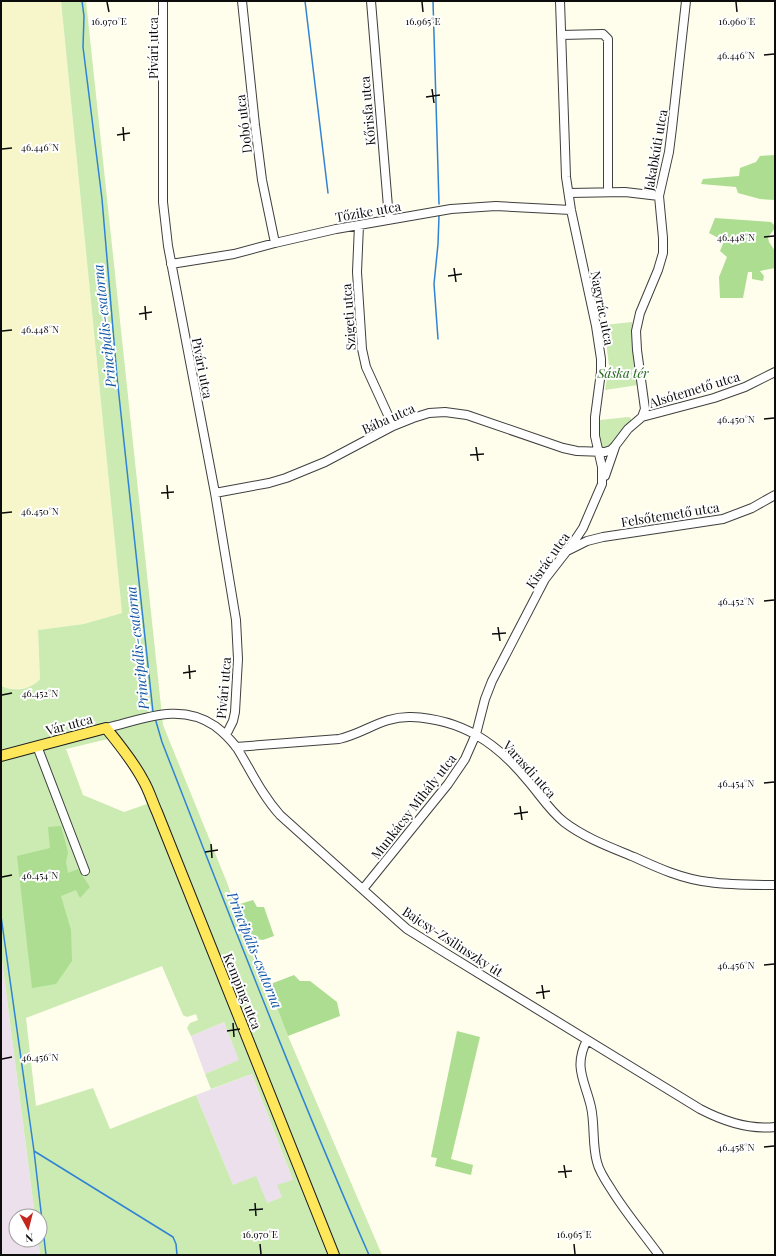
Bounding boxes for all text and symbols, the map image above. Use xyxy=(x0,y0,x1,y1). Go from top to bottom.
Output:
text: 16.970°E xyxy=(91,14,127,28)
text: 16.965°E xyxy=(405,14,441,28)
text: 16.960°E xyxy=(719,14,755,28)
street label: Pivári utca xyxy=(144,17,161,79)
text: 46.446°N xyxy=(717,48,755,62)
street label: Kőrisfa utca xyxy=(355,75,379,147)
street label: Dobó utca xyxy=(231,93,255,154)
street label: Jakabkúti utca xyxy=(639,107,671,193)
text: 46.446°N xyxy=(21,140,59,154)
street label: Tőzike utca xyxy=(334,197,403,225)
text: 46.448°N xyxy=(717,230,755,244)
water label: Principális-csatorna xyxy=(88,263,120,390)
street label: Nagyrác utca xyxy=(587,269,619,347)
street label: Szigeti utca xyxy=(337,283,359,351)
text: 46.448°N xyxy=(21,322,59,336)
street label: Pivári utca xyxy=(189,336,217,401)
park label: Sáska tér xyxy=(596,364,649,381)
street label: Alsótemető utca xyxy=(646,367,742,411)
street label: Bába utca xyxy=(359,399,418,437)
text: 46.450°N xyxy=(717,412,755,426)
street label: Felsőtemető utca xyxy=(620,498,721,530)
text: 46.450°N xyxy=(21,504,59,518)
street label: Kisrác utca xyxy=(521,528,573,591)
water label: Principális-csatorna xyxy=(121,585,153,712)
text: 46.452°N xyxy=(718,594,754,608)
street label: Pivári utca xyxy=(212,656,234,720)
text: 46.452°N xyxy=(22,686,58,700)
street label: Vár utca xyxy=(43,709,95,739)
street label: Varasdi utca xyxy=(499,736,561,802)
street label: Munkácsy Mihály utca xyxy=(367,750,460,862)
text: 46.454°N xyxy=(718,776,754,790)
text: 46.454°N xyxy=(22,868,58,882)
water label: Principális-csatorna xyxy=(223,888,287,1011)
street label: Bajcsy-Zsilinszky út xyxy=(400,902,507,980)
street label: Kemping utca xyxy=(220,950,266,1032)
text: 46.456°N xyxy=(717,958,755,972)
text: 46.456°N xyxy=(21,1050,59,1064)
text: 46.458°N xyxy=(717,1140,755,1154)
north arrow xyxy=(8,1208,48,1248)
text: 16.970°E xyxy=(242,1227,278,1241)
text: 16.965°E xyxy=(556,1227,592,1241)
text: N xyxy=(24,1230,34,1246)

